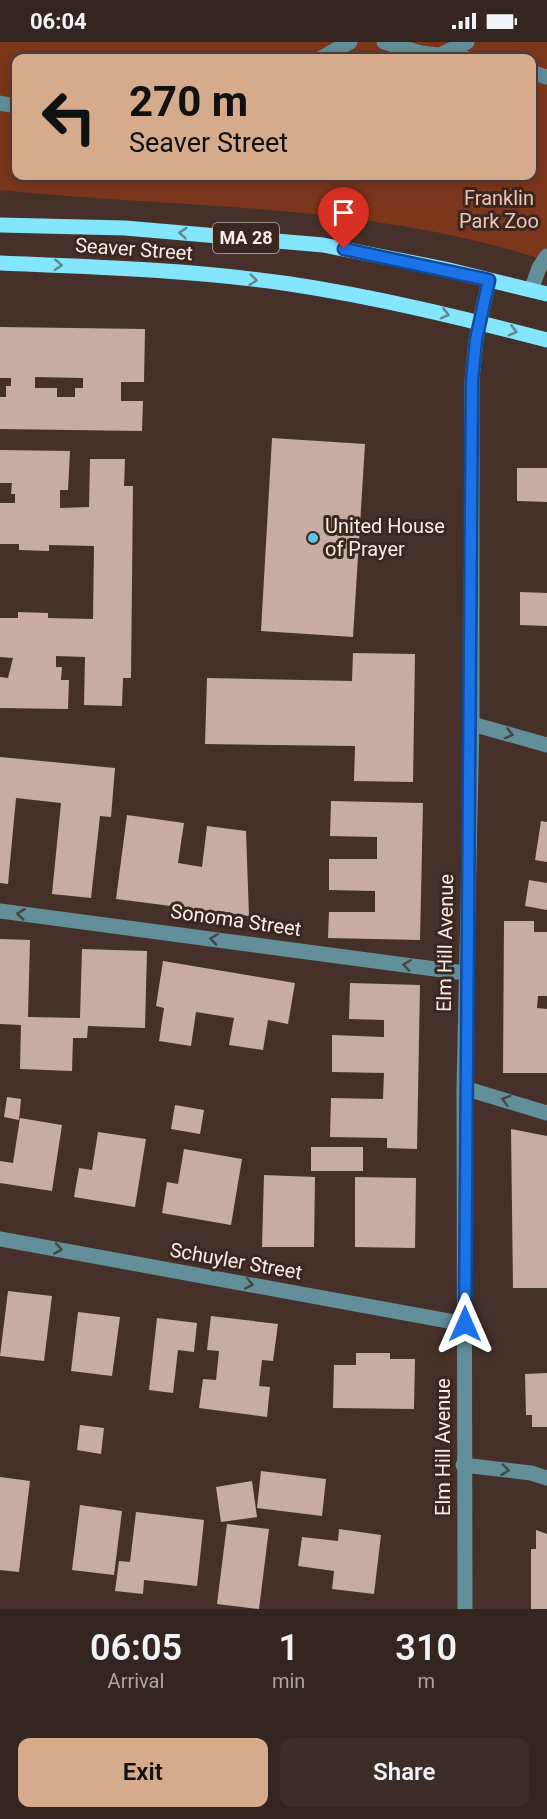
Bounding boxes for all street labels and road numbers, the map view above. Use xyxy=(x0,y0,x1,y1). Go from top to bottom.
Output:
road number: MA 28 xyxy=(213,223,279,253)
street label: Seaver Street xyxy=(74,233,194,265)
street label: Elm Hill Avenue xyxy=(432,874,458,1012)
street label: Sonoma Street xyxy=(169,899,303,941)
street label: Schuyler Street xyxy=(168,1238,304,1284)
street label: Elm Hill Avenue xyxy=(431,1378,455,1516)

